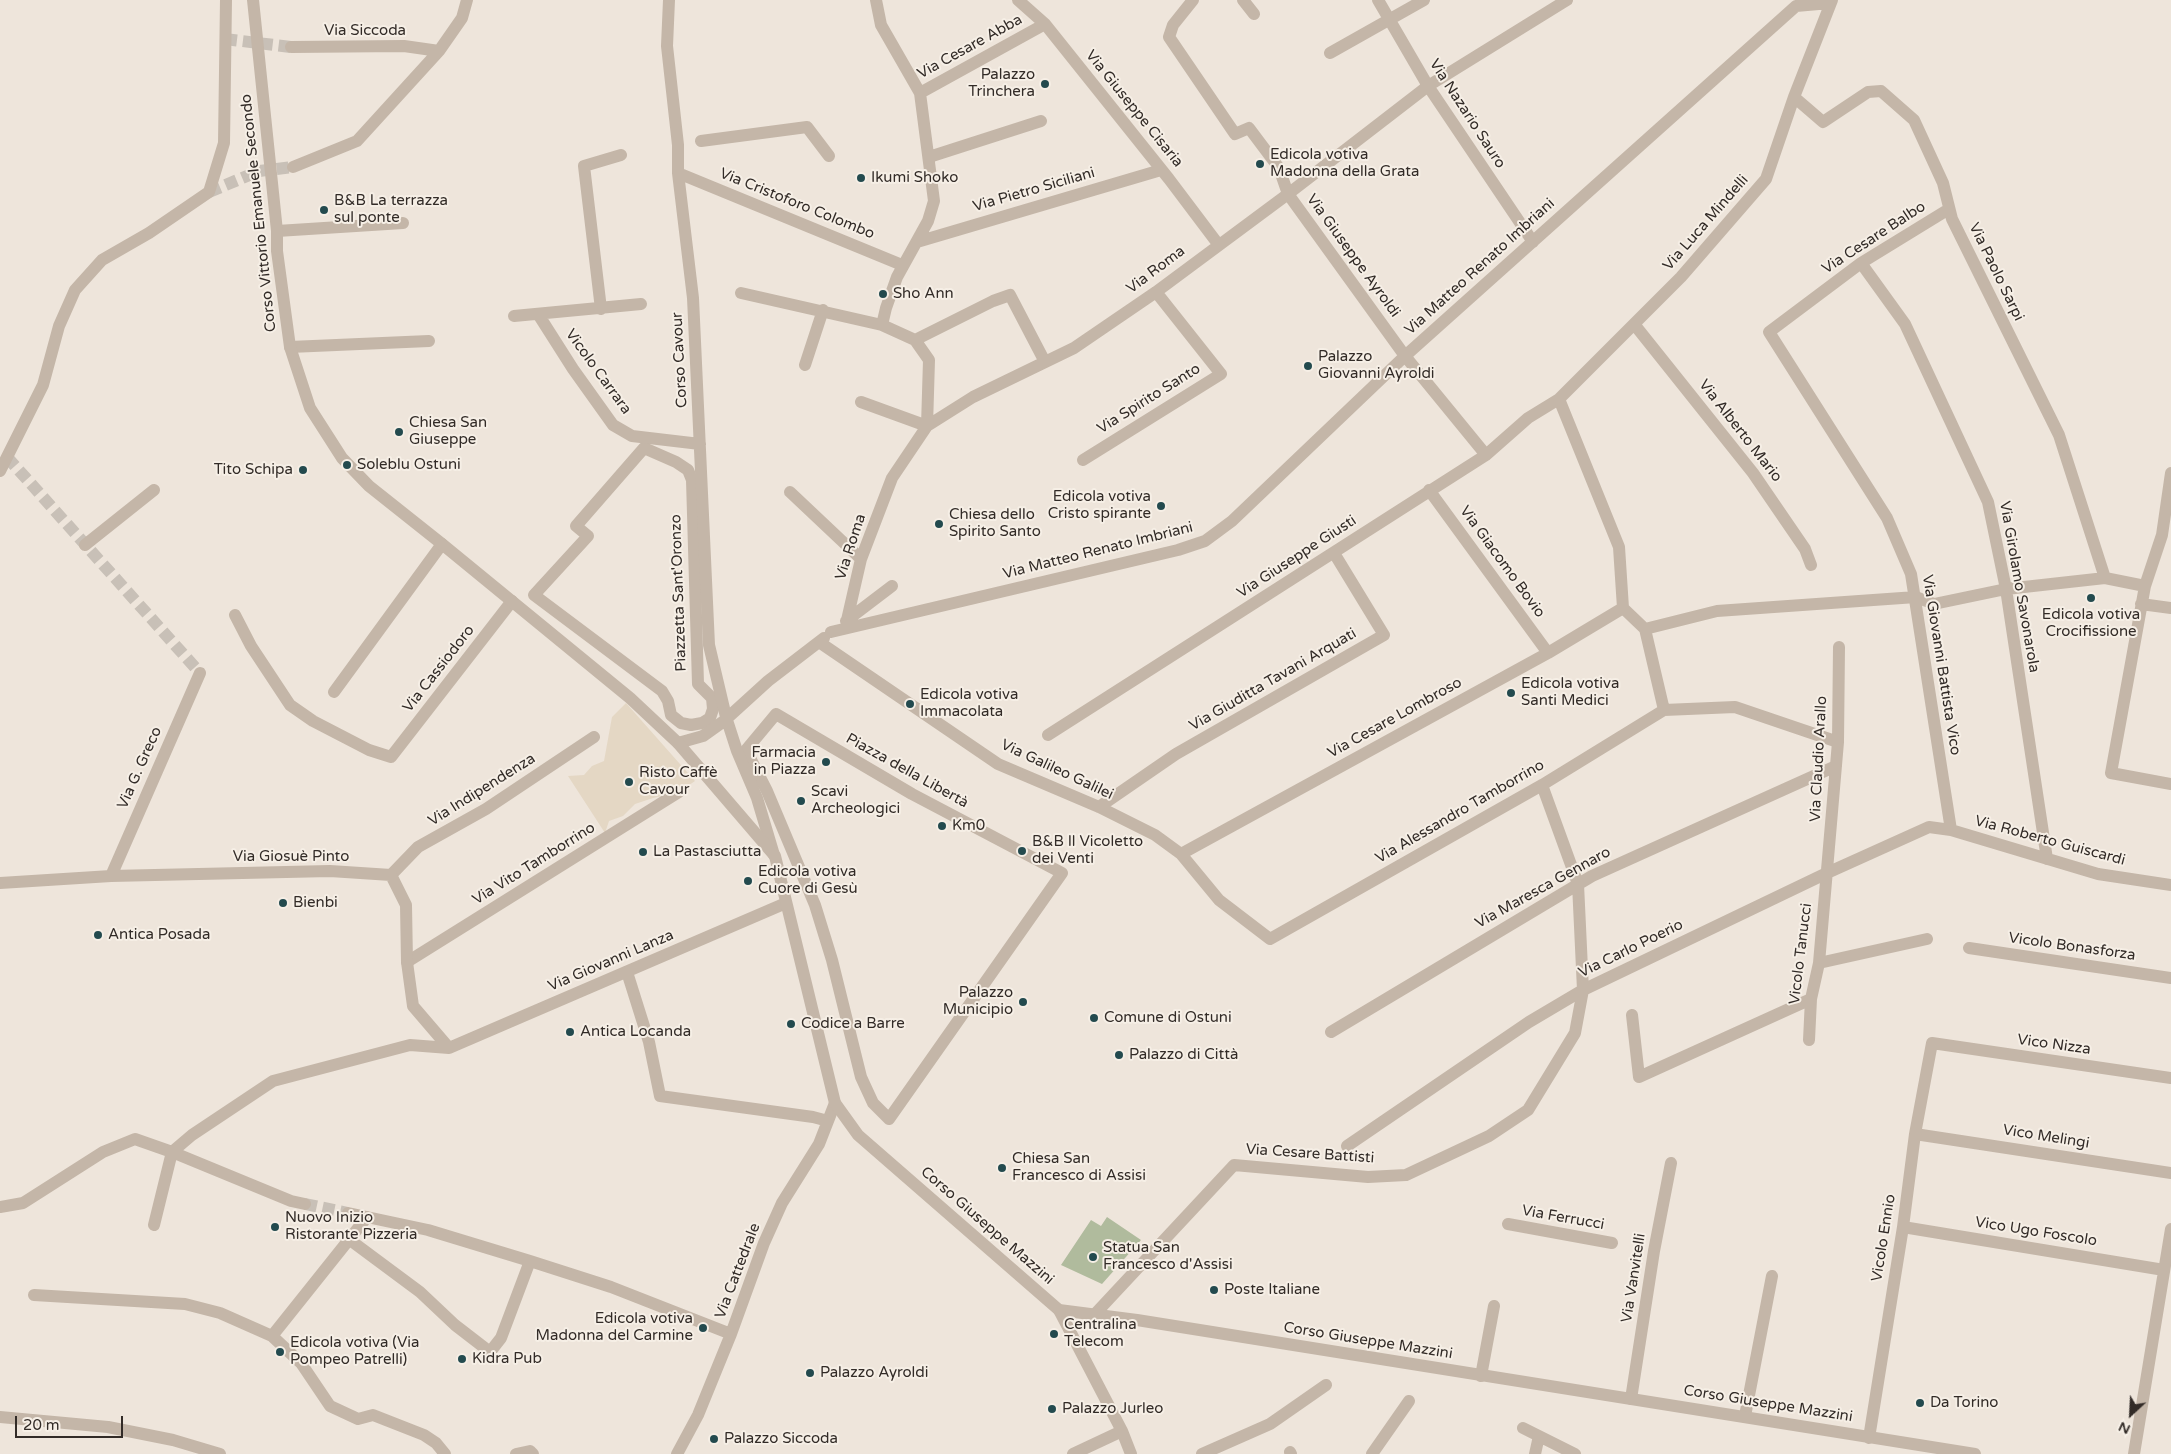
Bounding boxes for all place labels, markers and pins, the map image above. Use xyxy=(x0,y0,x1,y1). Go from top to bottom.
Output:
place label: Palazzo Trinchera xyxy=(968,66,1035,101)
marker: Palazzo Trinchera xyxy=(1039,78,1051,90)
place label: Edicola votiva Madonna della Grata xyxy=(1270,146,1419,181)
marker: Edicola votiva Madonna della Grata xyxy=(1254,158,1266,170)
place label: Ikumi Shoko xyxy=(871,169,958,187)
marker: Ikumi Shoko xyxy=(855,172,867,184)
place label: B&B La terrazza sul ponte xyxy=(334,192,448,227)
marker: B&B La terrazza sul ponte xyxy=(318,204,330,216)
place label: Sho Ann xyxy=(893,285,954,303)
marker: Sho Ann xyxy=(877,288,889,300)
place label: Palazzo Giovanni Ayroldi xyxy=(1318,348,1435,383)
marker: Palazzo Giovanni Ayroldi xyxy=(1302,360,1314,372)
place label: Chiesa San Giuseppe xyxy=(409,414,487,449)
marker: Chiesa San Giuseppe xyxy=(393,426,405,438)
place label: Soleblu Ostuni xyxy=(357,456,461,474)
marker: Soleblu Ostuni xyxy=(341,459,353,471)
place label: Tito Schipa xyxy=(214,461,293,479)
marker: Tito Schipa xyxy=(297,464,309,476)
place label: Edicola votiva Cristo spirante xyxy=(1048,488,1151,523)
marker: Edicola votiva Cristo spirante xyxy=(1155,500,1167,512)
place label: Chiesa dello Spirito Santo xyxy=(949,506,1041,541)
marker: Chiesa dello Spirito Santo xyxy=(933,518,945,530)
marker: Edicola votiva Crocifissione xyxy=(2085,592,2097,604)
place label: Edicola votiva Crocifissione xyxy=(2042,606,2140,641)
place label: Edicola votiva Santi Medici xyxy=(1521,675,1619,710)
place label: Edicola votiva Immacolata xyxy=(920,686,1018,721)
marker: Edicola votiva Santi Medici xyxy=(1505,687,1517,699)
marker: Edicola votiva Immacolata xyxy=(904,698,916,710)
place label: Farmacia in Piazza xyxy=(751,744,816,779)
marker: Farmacia in Piazza xyxy=(820,756,832,768)
place label: Risto Caffè Cavour xyxy=(639,764,718,799)
marker: Risto Caffè Cavour xyxy=(623,776,635,788)
place label: Scavi Archeologici xyxy=(811,783,900,818)
marker: Scavi Archeologici xyxy=(795,795,807,807)
place label: Km0 xyxy=(952,817,985,835)
marker: Km0 xyxy=(936,820,948,832)
place label: B&B Il Vicoletto dei Venti xyxy=(1032,833,1143,868)
place label: La Pastasciutta xyxy=(653,843,761,861)
marker: B&B Il Vicoletto dei Venti xyxy=(1016,845,1028,857)
marker: La Pastasciutta xyxy=(637,846,649,858)
place label: Edicola votiva Cuore di Gesù xyxy=(758,863,858,898)
marker: Edicola votiva Cuore di Gesù xyxy=(742,875,754,887)
place label: Bienbi xyxy=(293,894,338,912)
marker: Bienbi xyxy=(277,897,289,909)
place label: Antica Posada xyxy=(108,926,210,944)
marker: Antica Posada xyxy=(92,929,104,941)
place label: Palazzo Municipio xyxy=(943,984,1013,1019)
marker: Palazzo Municipio xyxy=(1017,996,1029,1008)
place label: Comune di Ostuni xyxy=(1104,1009,1232,1027)
marker: Comune di Ostuni xyxy=(1088,1012,1100,1024)
place label: Codice a Barre xyxy=(801,1015,905,1033)
marker: Codice a Barre xyxy=(785,1018,797,1030)
place label: Antica Locanda xyxy=(580,1023,691,1041)
marker: Antica Locanda xyxy=(564,1026,576,1038)
place label: Palazzo di Città xyxy=(1129,1046,1238,1064)
marker: Palazzo di Città xyxy=(1113,1049,1125,1061)
place label: Chiesa San Francesco di Assisi xyxy=(1012,1150,1146,1185)
marker: Chiesa San Francesco di Assisi xyxy=(996,1162,1008,1174)
place label: Nuovo Inizio Ristorante Pizzeria xyxy=(285,1209,417,1244)
marker: Nuovo Inizio Ristorante Pizzeria xyxy=(269,1221,281,1233)
place label: Statua San Francesco d'Assisi xyxy=(1103,1239,1233,1274)
marker: Statua San Francesco d'Assisi xyxy=(1087,1251,1099,1263)
place label: Poste Italiane xyxy=(1224,1281,1320,1299)
marker: Poste Italiane xyxy=(1208,1284,1220,1296)
place label: Edicola votiva Madonna del Carmine xyxy=(536,1310,693,1345)
place label: Centralina Telecom xyxy=(1064,1316,1137,1351)
marker: Edicola votiva Madonna del Carmine xyxy=(697,1322,709,1334)
marker: Centralina Telecom xyxy=(1048,1328,1060,1340)
place label: Edicola votiva (Via Pompeo Patrelli) xyxy=(290,1334,419,1369)
marker: Edicola votiva (Via Pompeo Patrelli) xyxy=(274,1346,286,1358)
place label: Kidra Pub xyxy=(472,1350,542,1368)
marker: Kidra Pub xyxy=(456,1353,468,1365)
place label: Palazzo Ayroldi xyxy=(820,1364,929,1382)
marker: Palazzo Ayroldi xyxy=(804,1367,816,1379)
place label: Da Torino xyxy=(1930,1394,1998,1412)
marker: Da Torino xyxy=(1914,1397,1926,1409)
place label: Palazzo Jurleo xyxy=(1062,1400,1163,1418)
marker: Palazzo Jurleo xyxy=(1046,1403,1058,1415)
place label: Palazzo Siccoda xyxy=(724,1430,838,1448)
marker: Palazzo Siccoda xyxy=(708,1433,720,1445)

